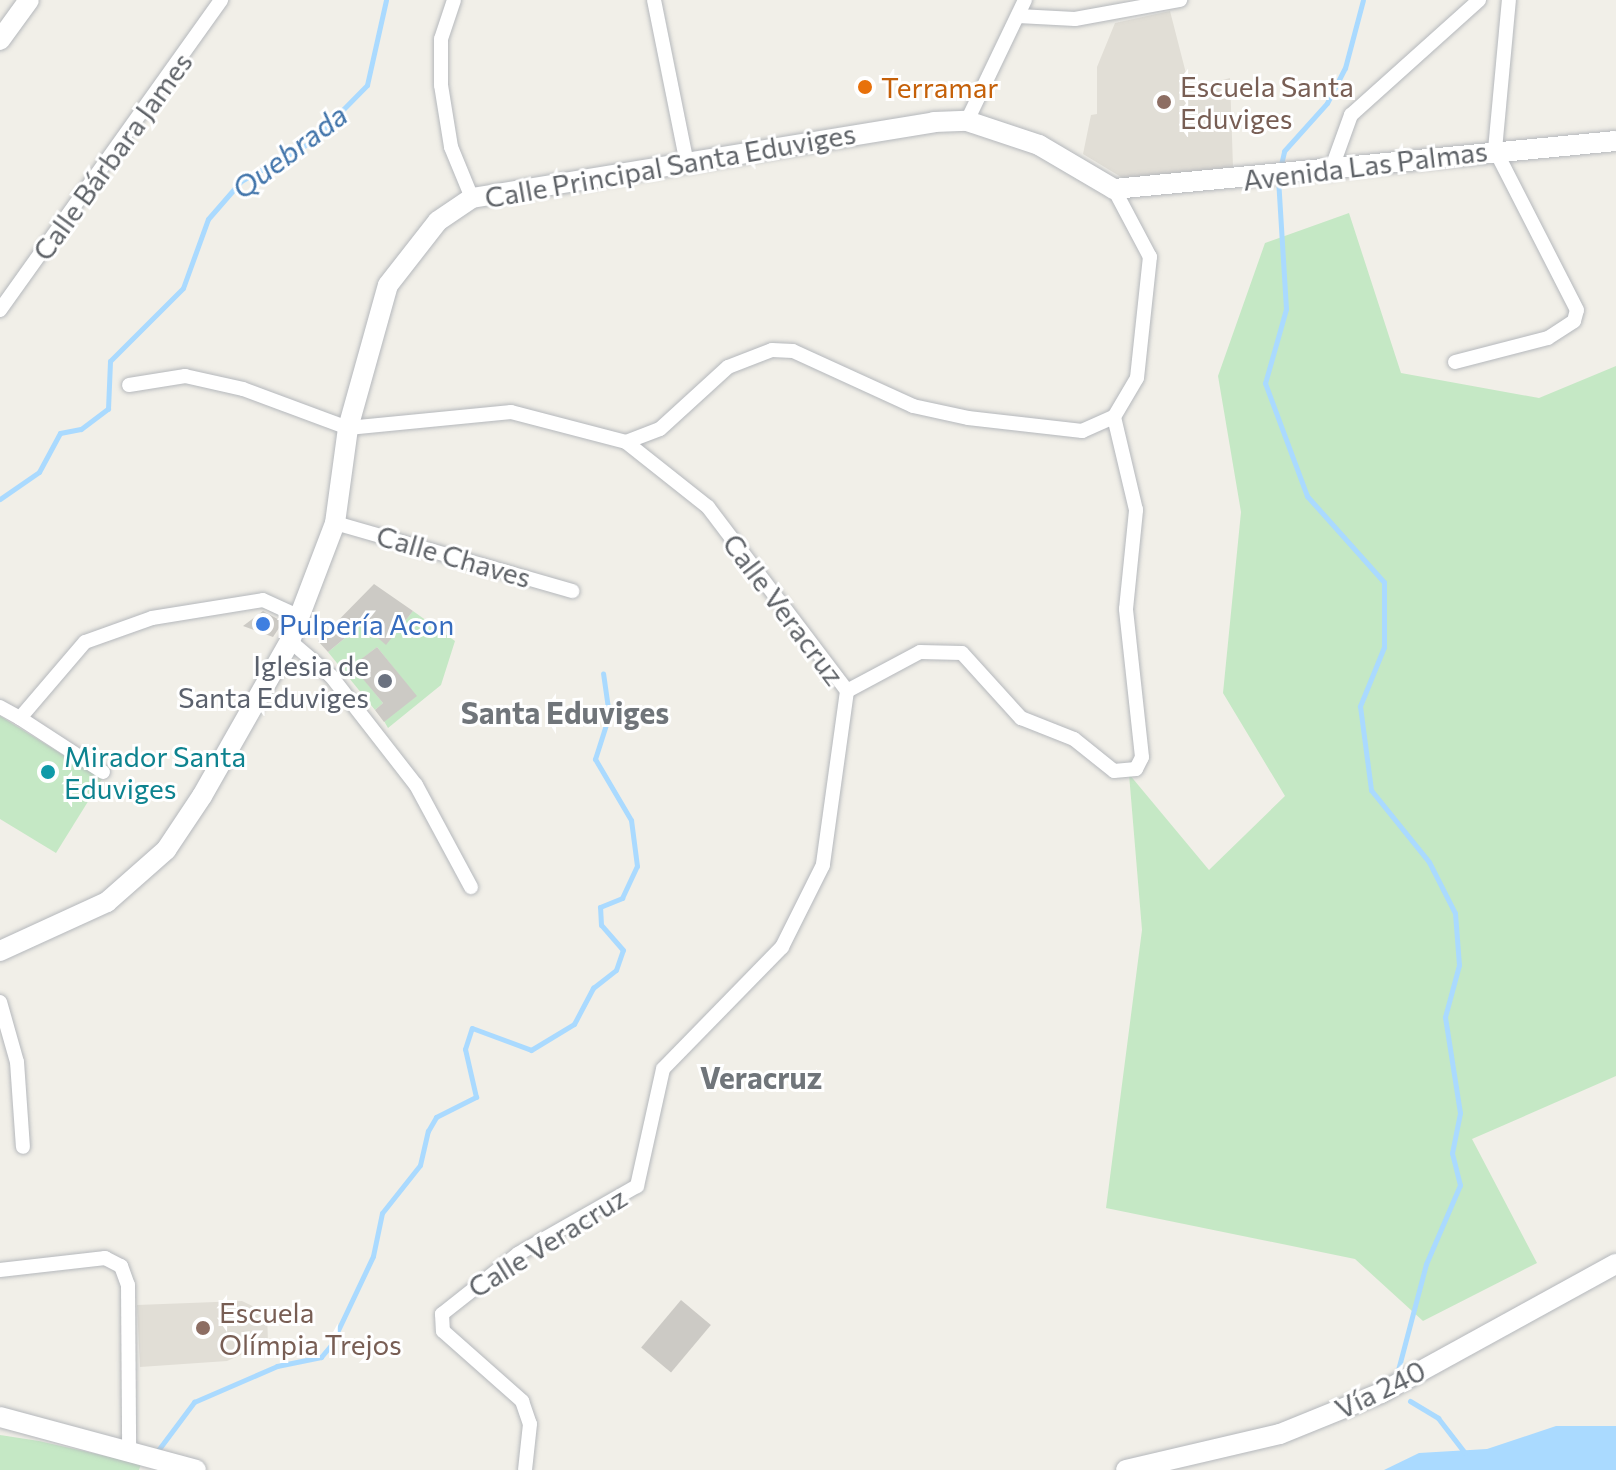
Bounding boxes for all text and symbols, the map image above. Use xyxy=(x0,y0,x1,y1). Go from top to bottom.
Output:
street label: Calle Bárbara James xyxy=(25,45,199,267)
place label: Escuela Santa Eduviges xyxy=(1180,69,1354,135)
place label: Terramar xyxy=(881,70,999,104)
marker: Terramar xyxy=(856,78,874,96)
marker: Escuela Santa Eduviges xyxy=(1155,93,1173,111)
water label: Quebrada xyxy=(224,96,354,206)
street label: Calle Principal Santa Eduviges xyxy=(482,116,858,214)
street label: Avenida Las Palmas xyxy=(1241,133,1489,197)
street label: Calle Chaves xyxy=(373,518,535,594)
street label: Calle Veracruz xyxy=(716,527,852,691)
place label: Pulpería Acon xyxy=(279,607,454,641)
marker: Pulpería Acon xyxy=(254,615,272,633)
place label: Iglesia de Santa Eduviges xyxy=(178,648,369,714)
marker: Iglesia de Santa Eduviges xyxy=(376,672,394,690)
district label: Santa Eduviges xyxy=(461,694,669,730)
place label: Mirador Santa Eduviges xyxy=(64,739,246,805)
marker: Mirador Santa Eduviges xyxy=(39,763,57,781)
district label: Veracruz xyxy=(700,1059,822,1095)
street label: Calle Veracruz xyxy=(462,1180,632,1304)
place label: Escuela Olímpia Trejos xyxy=(219,1295,402,1361)
marker: Escuela Olímpia Trejos xyxy=(194,1319,212,1337)
street label: Vía 240 xyxy=(1329,1353,1431,1425)

